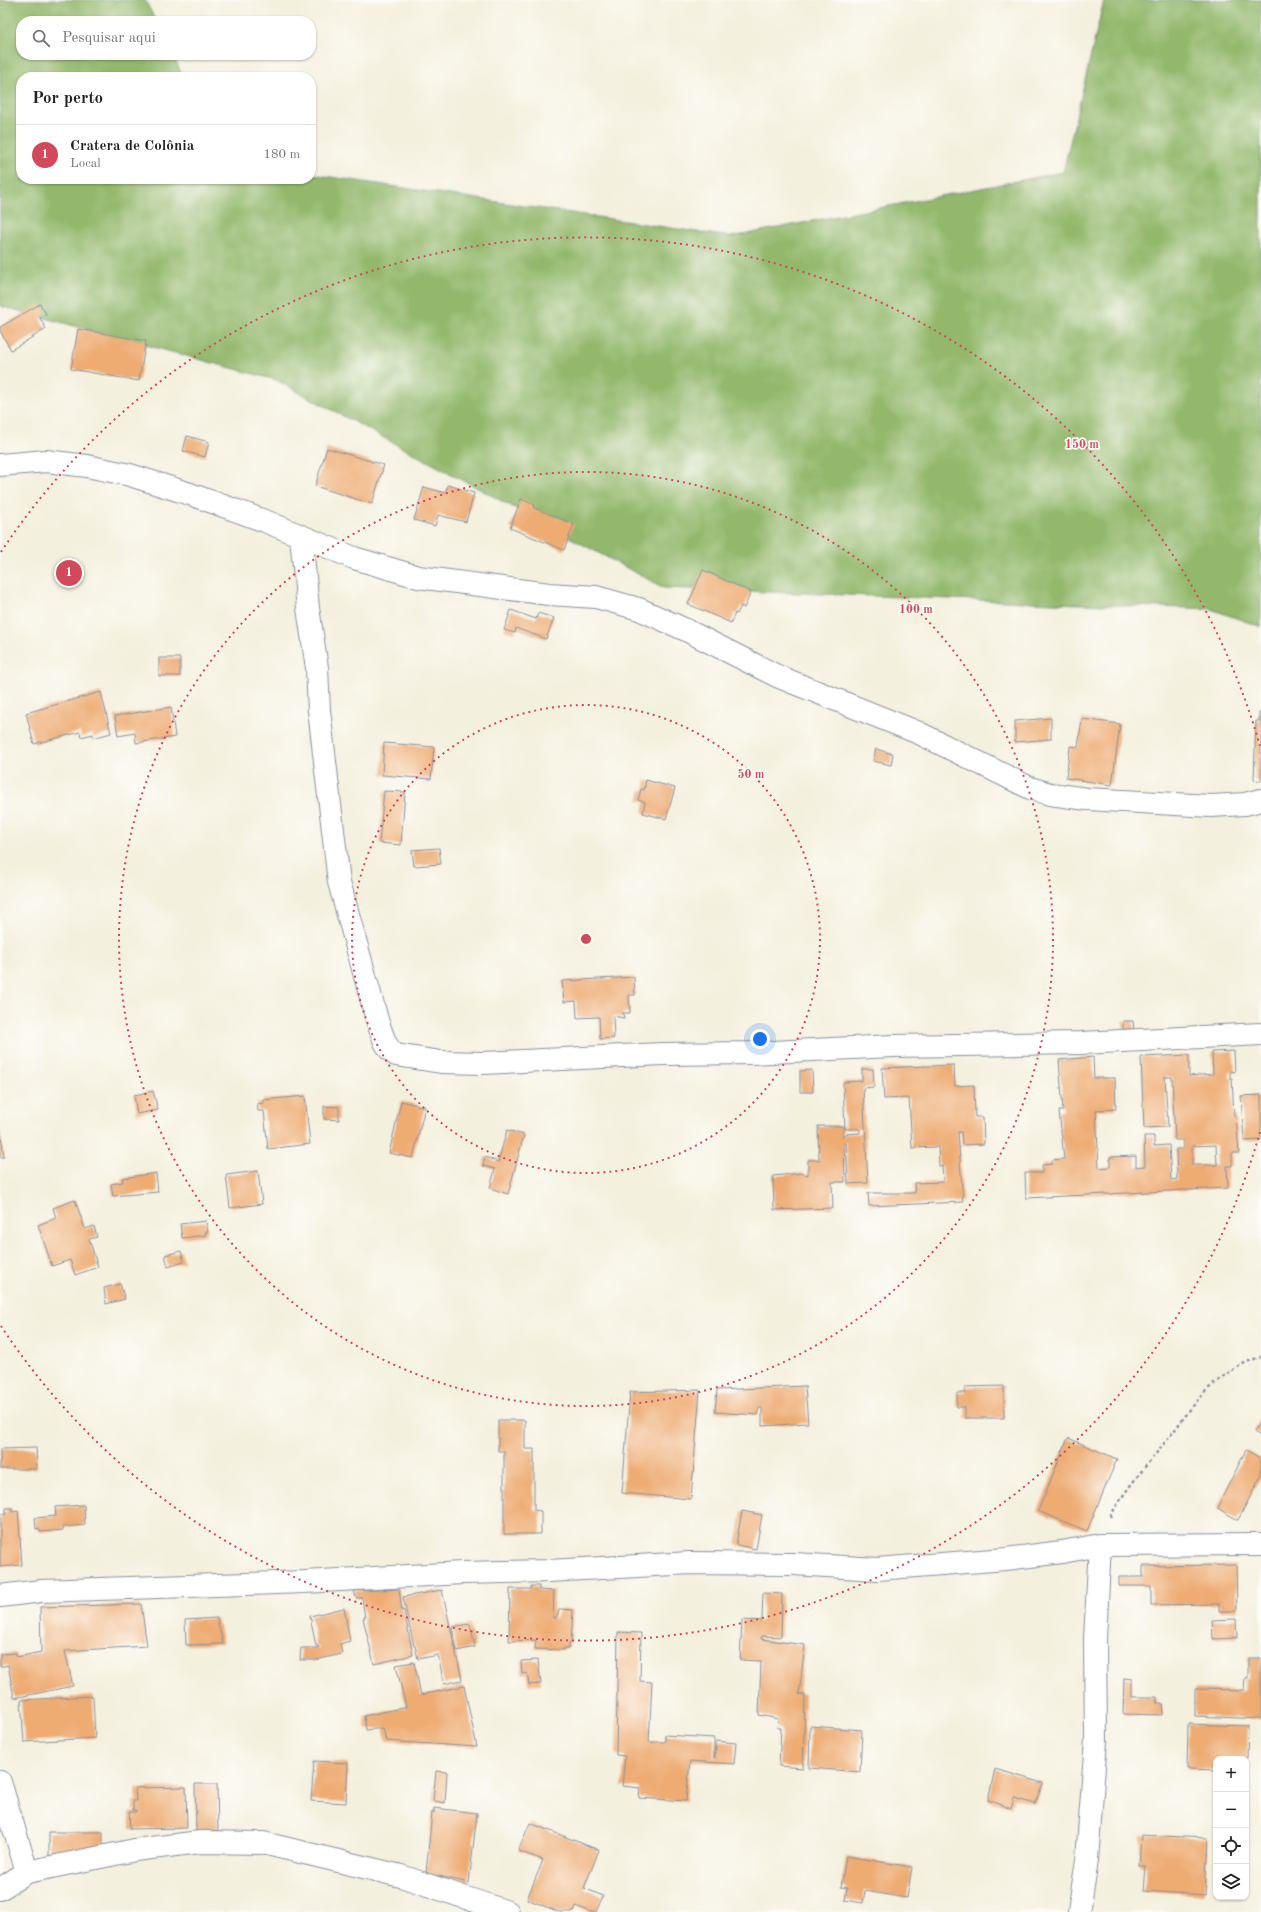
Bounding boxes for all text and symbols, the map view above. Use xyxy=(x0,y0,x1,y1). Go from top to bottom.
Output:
search box xyxy=(16,16,316,60)
icon: search xyxy=(30,27,52,49)
text: Pesquisar aqui xyxy=(62,31,156,46)
text: Por perto xyxy=(32,90,103,107)
text: Cratera de Colônia xyxy=(70,139,194,154)
text: 1 xyxy=(41,148,49,161)
text: 180 m xyxy=(263,148,300,161)
text: Local xyxy=(70,157,101,170)
text: 150 m xyxy=(1065,438,1099,451)
pin: 1 xyxy=(56,558,82,588)
text: 100 m xyxy=(899,604,933,616)
text: 50 m xyxy=(738,768,765,781)
centre of rings xyxy=(579,932,593,946)
your location xyxy=(750,1029,770,1049)
map controls xyxy=(1213,1756,1249,1900)
button: + xyxy=(1213,1756,1249,1792)
button: − xyxy=(1213,1792,1249,1828)
button: locate xyxy=(1213,1828,1249,1864)
button: layers xyxy=(1213,1864,1249,1900)

